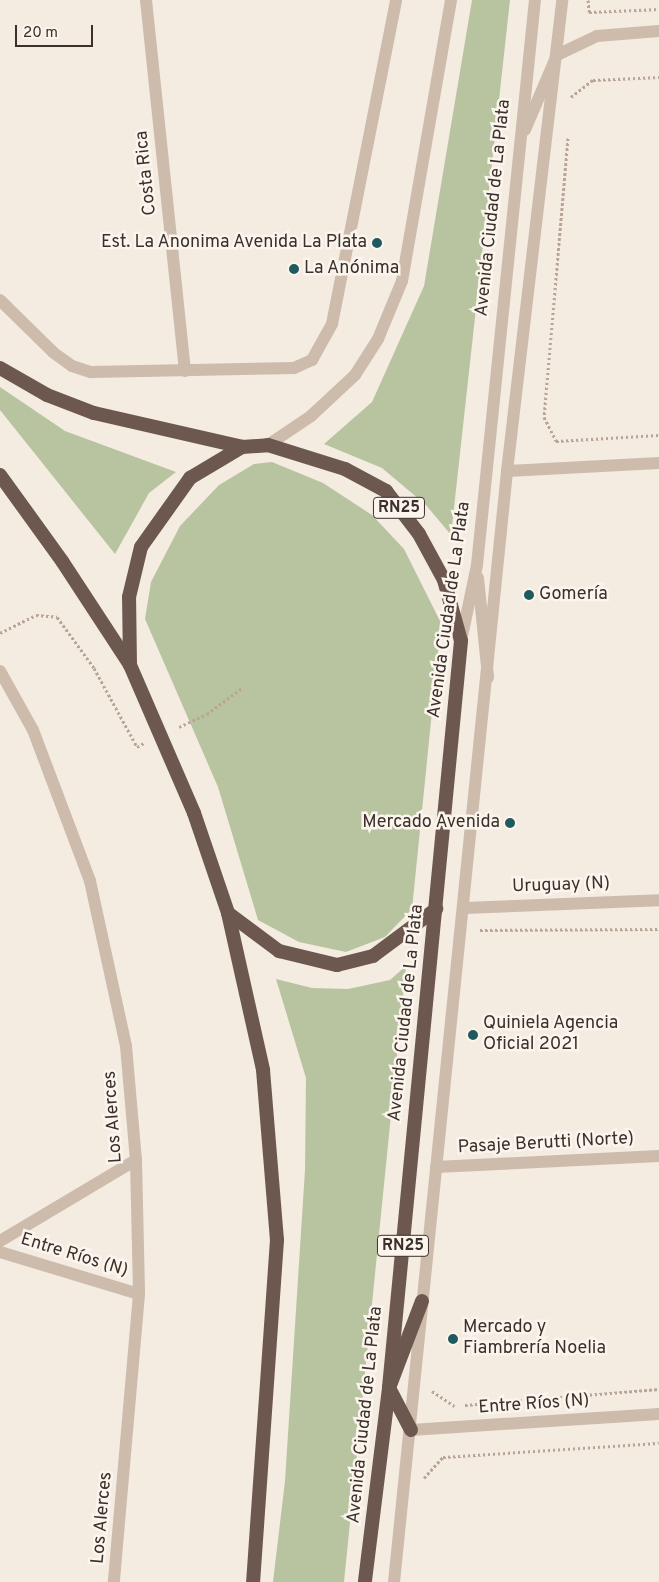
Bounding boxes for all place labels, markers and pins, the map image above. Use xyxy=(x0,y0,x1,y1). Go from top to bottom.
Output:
place label: Est. La Anonima Avenida La Plata xyxy=(100,232,367,254)
marker: Est. La Anonima Avenida La Plata xyxy=(371,237,383,249)
place label: La Anónima xyxy=(304,258,400,280)
marker: La Anónima xyxy=(288,263,300,275)
place label: Gomería xyxy=(539,584,608,606)
marker: Gomería xyxy=(523,589,535,601)
place label: Mercado Avenida xyxy=(362,812,500,834)
marker: Mercado Avenida xyxy=(504,817,516,829)
place label: Quiniela Agencia Oficial 2021 xyxy=(483,1014,619,1056)
marker: Quiniela Agencia Oficial 2021 xyxy=(467,1029,479,1041)
place label: Mercado y Fiambrería Noelia xyxy=(463,1318,606,1360)
marker: Mercado y Fiambrería Noelia xyxy=(447,1333,459,1345)

